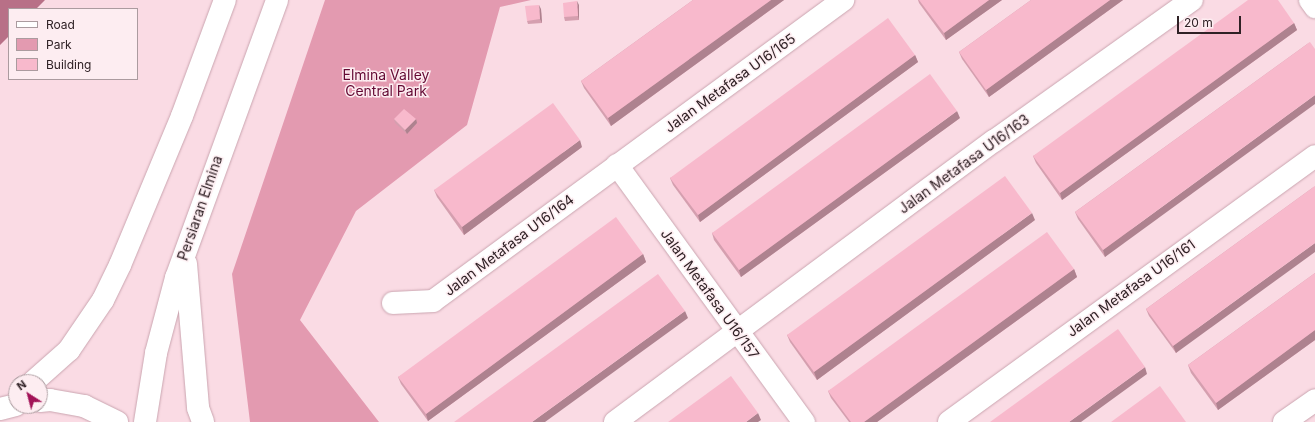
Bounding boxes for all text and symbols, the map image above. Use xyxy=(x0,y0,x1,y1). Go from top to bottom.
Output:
legend xyxy=(8,8,138,80)
scale bar xyxy=(1179,8,1243,34)
text: 20 m xyxy=(1184,15,1213,30)
text: Road xyxy=(46,17,75,32)
street label: Jalan Metafasa U16/165 xyxy=(661,30,799,136)
text: Park xyxy=(46,37,72,52)
text: Building xyxy=(46,57,91,72)
park label: Elmina Valley Central Park xyxy=(343,67,429,100)
street label: Jalan Metafasa U16/163 xyxy=(895,111,1033,217)
street label: Persiaran Elmina xyxy=(174,153,226,263)
street label: Jalan Metafasa U16/164 xyxy=(441,191,577,299)
street label: Jalan Metafasa U16/157 xyxy=(657,226,763,362)
street label: Jalan Metafasa U16/161 xyxy=(1064,236,1198,340)
north arrow xyxy=(8,374,48,414)
text: N xyxy=(14,377,29,393)

